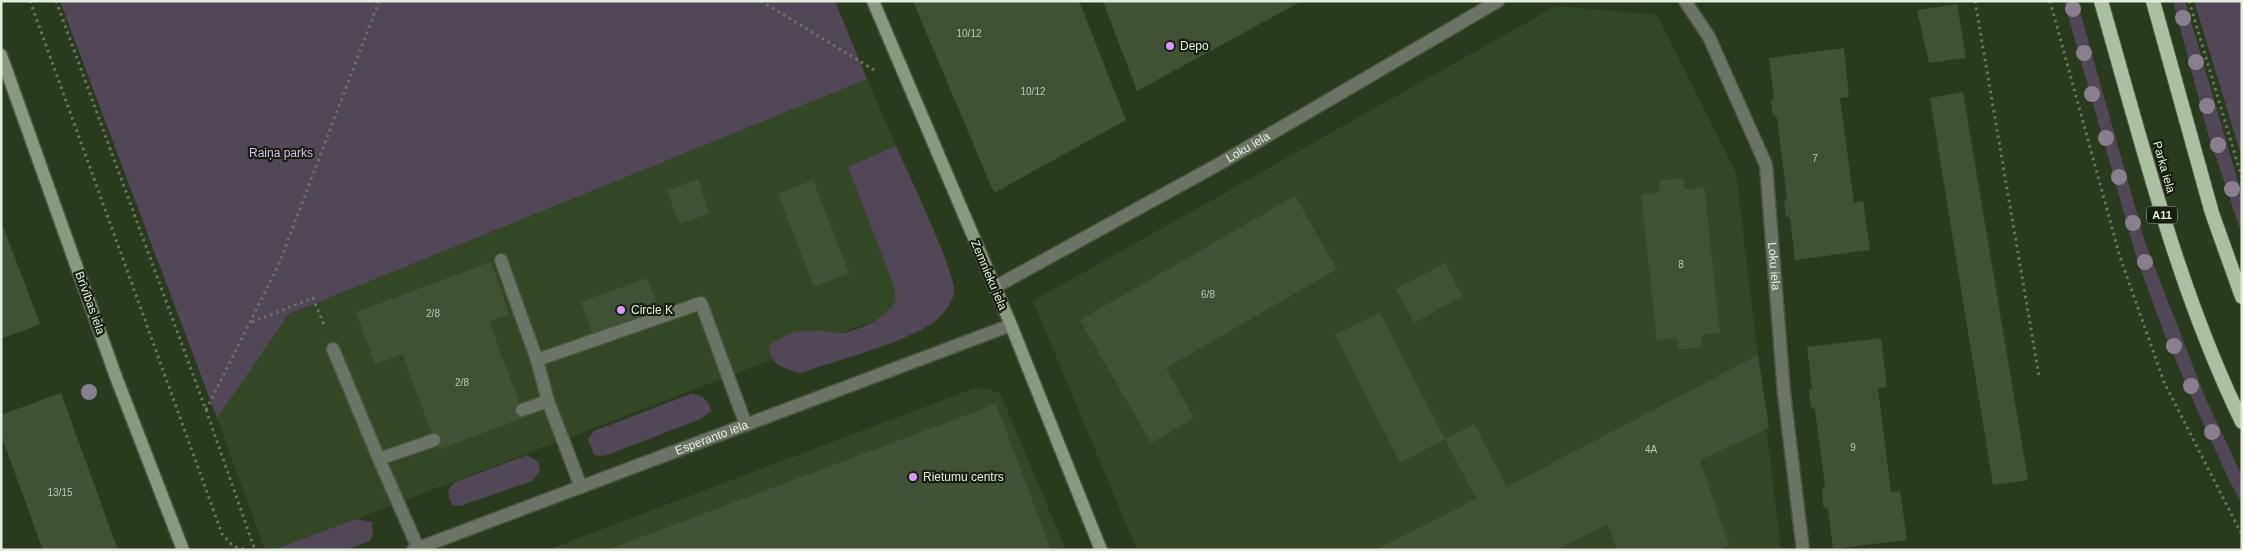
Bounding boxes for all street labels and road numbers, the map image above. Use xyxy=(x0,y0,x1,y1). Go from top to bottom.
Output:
street label: Loku iela xyxy=(1224,129,1272,165)
street label: Parka iela xyxy=(2150,139,2178,195)
road number: A11 xyxy=(2147,206,2177,224)
street label: Zemnieku iela xyxy=(968,238,1010,312)
street label: Loku iela xyxy=(1765,242,1783,291)
street label: Brīvības iela xyxy=(72,270,108,337)
street label: Esperanto iela xyxy=(673,417,750,458)

